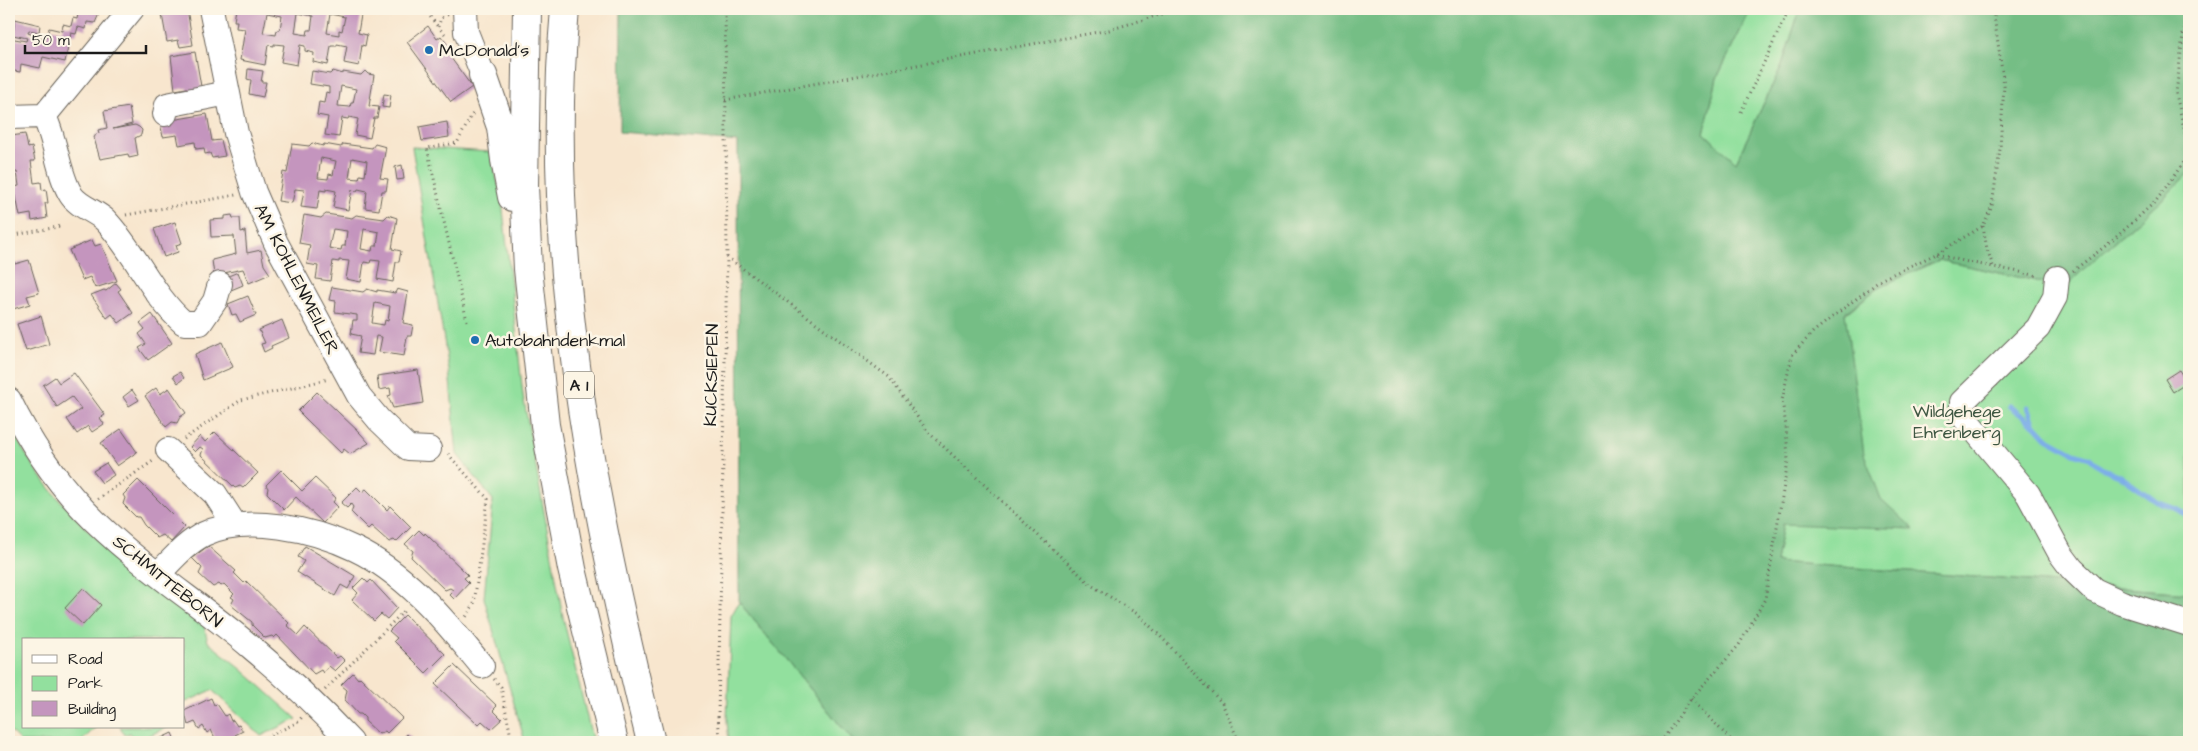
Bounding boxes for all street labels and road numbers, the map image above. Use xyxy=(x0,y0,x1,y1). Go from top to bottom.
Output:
street label: AM KOHLENMEILER xyxy=(248,200,345,359)
street label: KUCKSIEPEN xyxy=(698,323,725,427)
road number: A 1 xyxy=(564,372,594,398)
street label: SCHMITTEBORN xyxy=(107,529,228,634)

